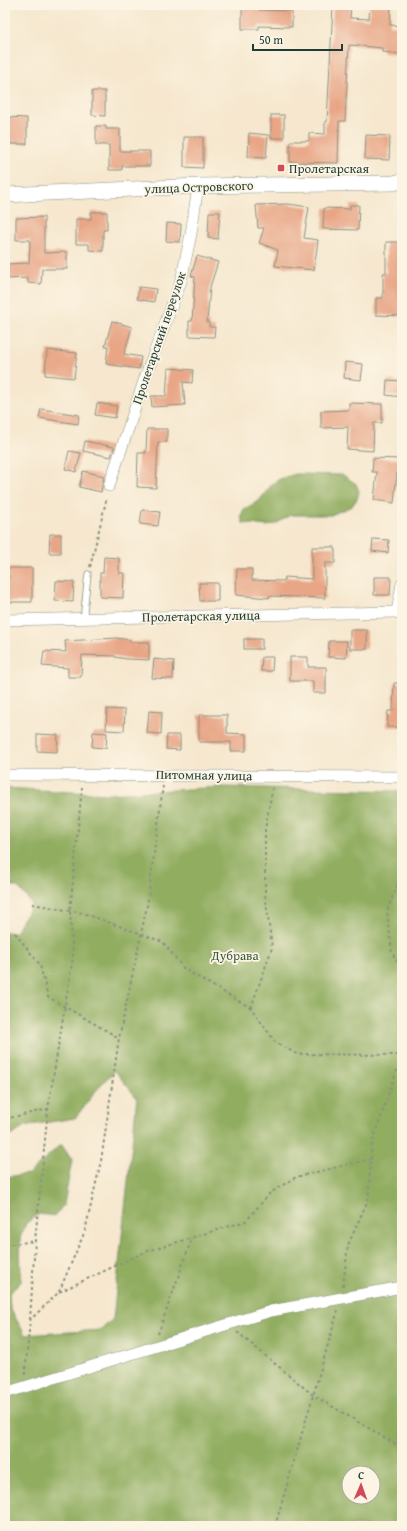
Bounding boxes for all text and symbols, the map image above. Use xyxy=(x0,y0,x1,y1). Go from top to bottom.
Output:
scale bar xyxy=(253,26,342,52)
text: 50 m xyxy=(259,31,283,48)
place label: Пролетарская xyxy=(289,159,370,178)
marker: Пролетарская xyxy=(276,163,286,173)
street label: улица Островского xyxy=(143,176,254,198)
street label: Пролетарский переулок xyxy=(127,269,191,407)
street label: Пролетарская улица xyxy=(142,605,261,627)
street label: Питомная улица xyxy=(156,765,253,785)
park label: Дубрава xyxy=(210,946,259,965)
north arrow xyxy=(341,1465,381,1505)
text: С xyxy=(358,1467,365,1483)

